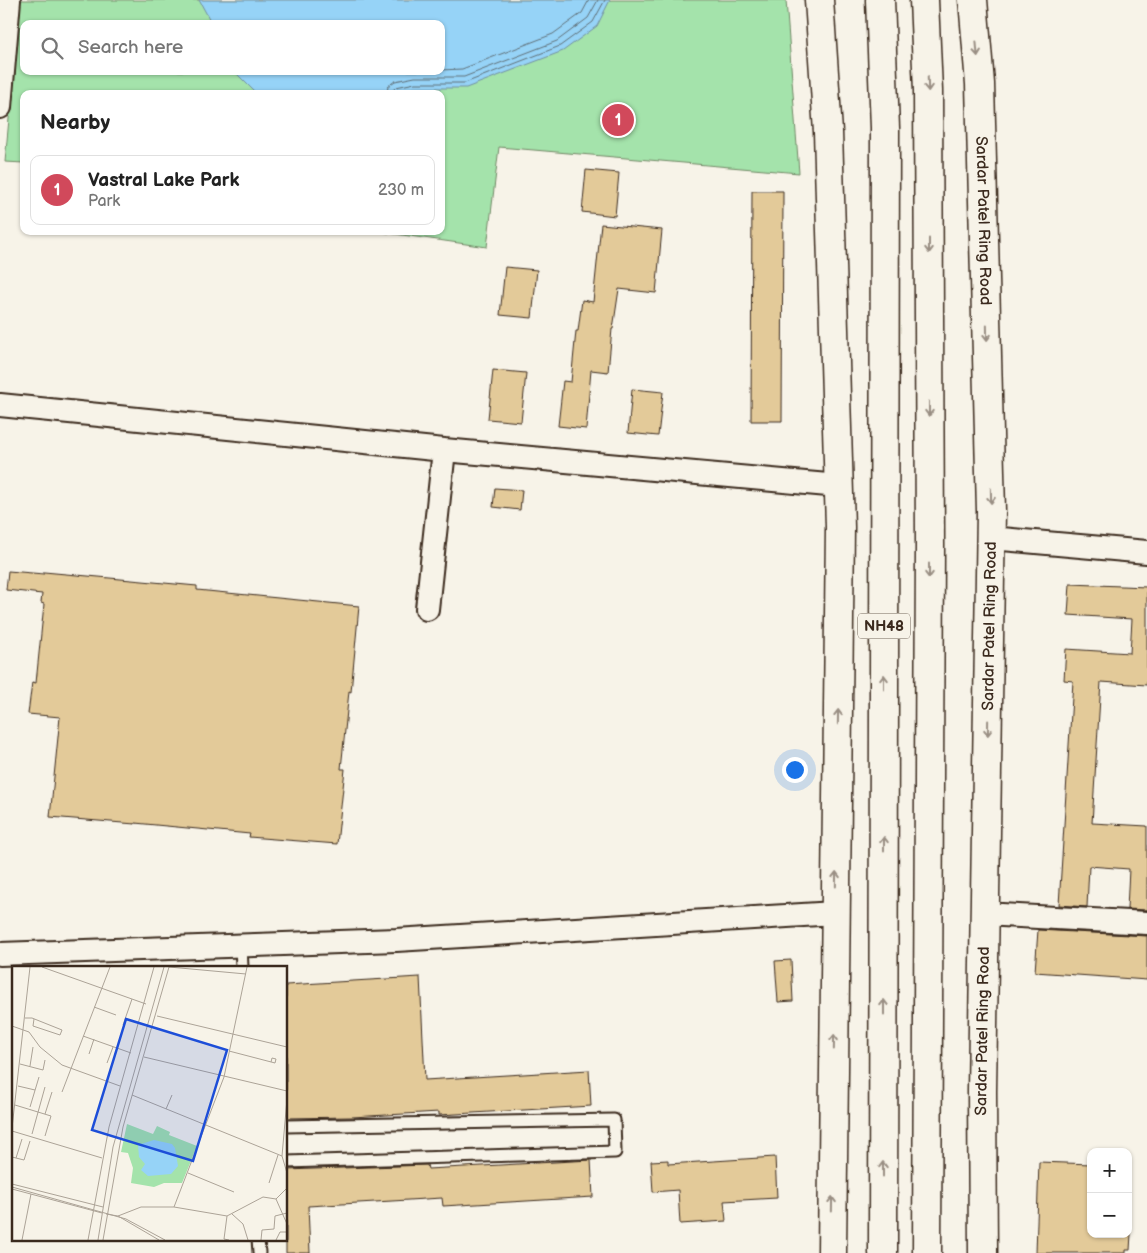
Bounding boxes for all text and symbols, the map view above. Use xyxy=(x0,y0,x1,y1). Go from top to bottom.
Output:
search box xyxy=(20,20,445,75)
icon: search xyxy=(38,34,66,62)
text: Search here xyxy=(78,36,183,59)
one-way arrow xyxy=(973,40,982,56)
one-way arrow xyxy=(923,75,933,91)
pin: 1 xyxy=(602,101,634,139)
text: Nearby xyxy=(40,110,110,135)
street label: Sardar Patel Ring Road xyxy=(972,136,995,306)
text: Vastral Lake Park xyxy=(88,169,239,192)
text: 1 xyxy=(54,181,60,200)
text: 230 m xyxy=(378,181,424,200)
text: Park xyxy=(88,192,120,211)
one-way arrow xyxy=(924,238,934,254)
one-way arrow xyxy=(982,325,992,341)
one-way arrow xyxy=(924,400,934,416)
one-way arrow xyxy=(986,488,996,504)
street label: Sardar Patel Ring Road xyxy=(979,541,1001,711)
one-way arrow xyxy=(925,563,934,579)
road number: NH48 xyxy=(858,614,910,638)
one-way arrow xyxy=(879,674,889,690)
one-way arrow xyxy=(833,709,842,725)
one-way arrow xyxy=(983,720,993,736)
your location xyxy=(782,757,808,783)
one-way arrow xyxy=(879,837,889,853)
one-way arrow xyxy=(831,872,841,888)
street label: Sardar Patel Ring Road xyxy=(972,946,994,1116)
inset map xyxy=(12,966,288,1240)
one-way arrow xyxy=(879,999,889,1016)
one-way arrow xyxy=(829,1034,839,1050)
map controls xyxy=(1087,1148,1132,1238)
button: + xyxy=(1087,1148,1132,1193)
one-way arrow xyxy=(878,1162,888,1178)
button: − xyxy=(1087,1193,1132,1238)
one-way arrow xyxy=(827,1197,837,1213)

